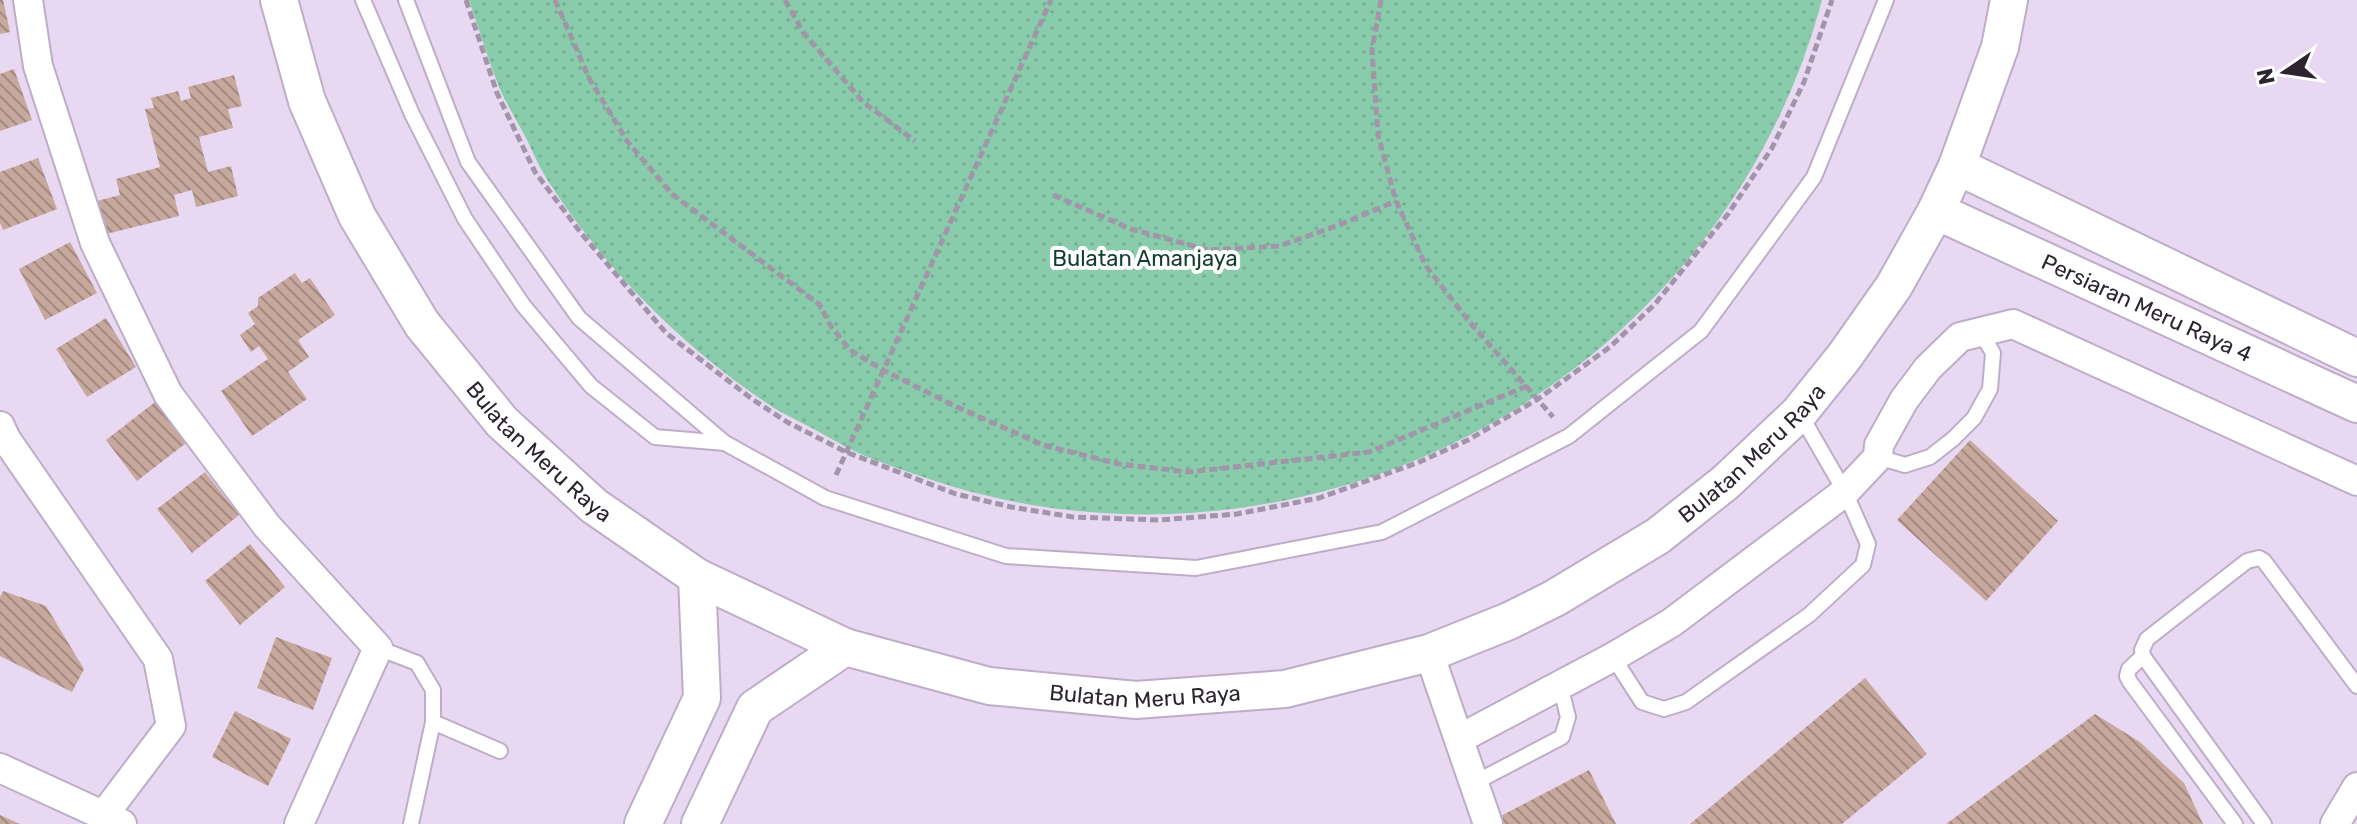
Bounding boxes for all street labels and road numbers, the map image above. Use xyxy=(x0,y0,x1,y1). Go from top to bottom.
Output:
street label: Persiaran Meru Raya 4 xyxy=(2037,248,2256,368)
street label: Bulatan Meru Raya xyxy=(460,376,617,528)
street label: Bulatan Meru Raya xyxy=(1673,378,1831,529)
street label: Bulatan Meru Raya xyxy=(1048,679,1242,714)

